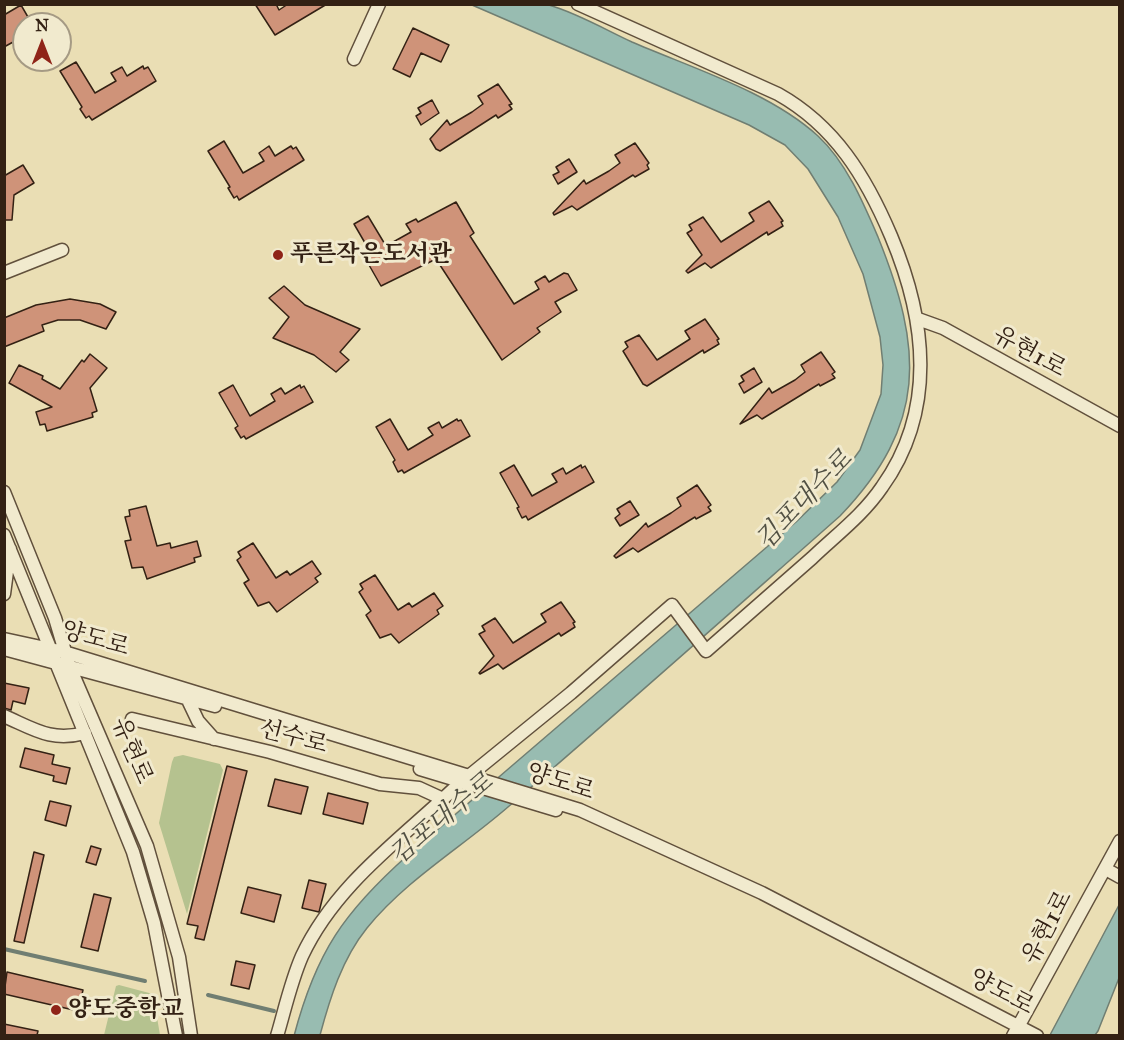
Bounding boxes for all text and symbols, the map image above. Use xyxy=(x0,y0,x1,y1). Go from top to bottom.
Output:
north arrow xyxy=(12,12,72,72)
text: N xyxy=(35,16,49,35)
place label: 푸른작은도서관 xyxy=(290,241,452,269)
marker: 푸른작은도서관 xyxy=(271,248,285,262)
street label: 유현1로 xyxy=(987,321,1071,385)
water label: 김포대수로 xyxy=(750,445,860,557)
street label: 양도로 xyxy=(58,617,132,663)
street label: 유현로 xyxy=(104,713,158,789)
street label: 선수로 xyxy=(256,715,330,761)
street label: 양도로 xyxy=(522,759,598,807)
water label: 김포대수로 xyxy=(384,768,500,872)
street label: 유현1로 xyxy=(1017,886,1079,970)
street label: 양도로 xyxy=(964,964,1038,1022)
place label: 양도중학교 xyxy=(68,996,184,1024)
marker: 양도중학교 xyxy=(49,1003,63,1017)

